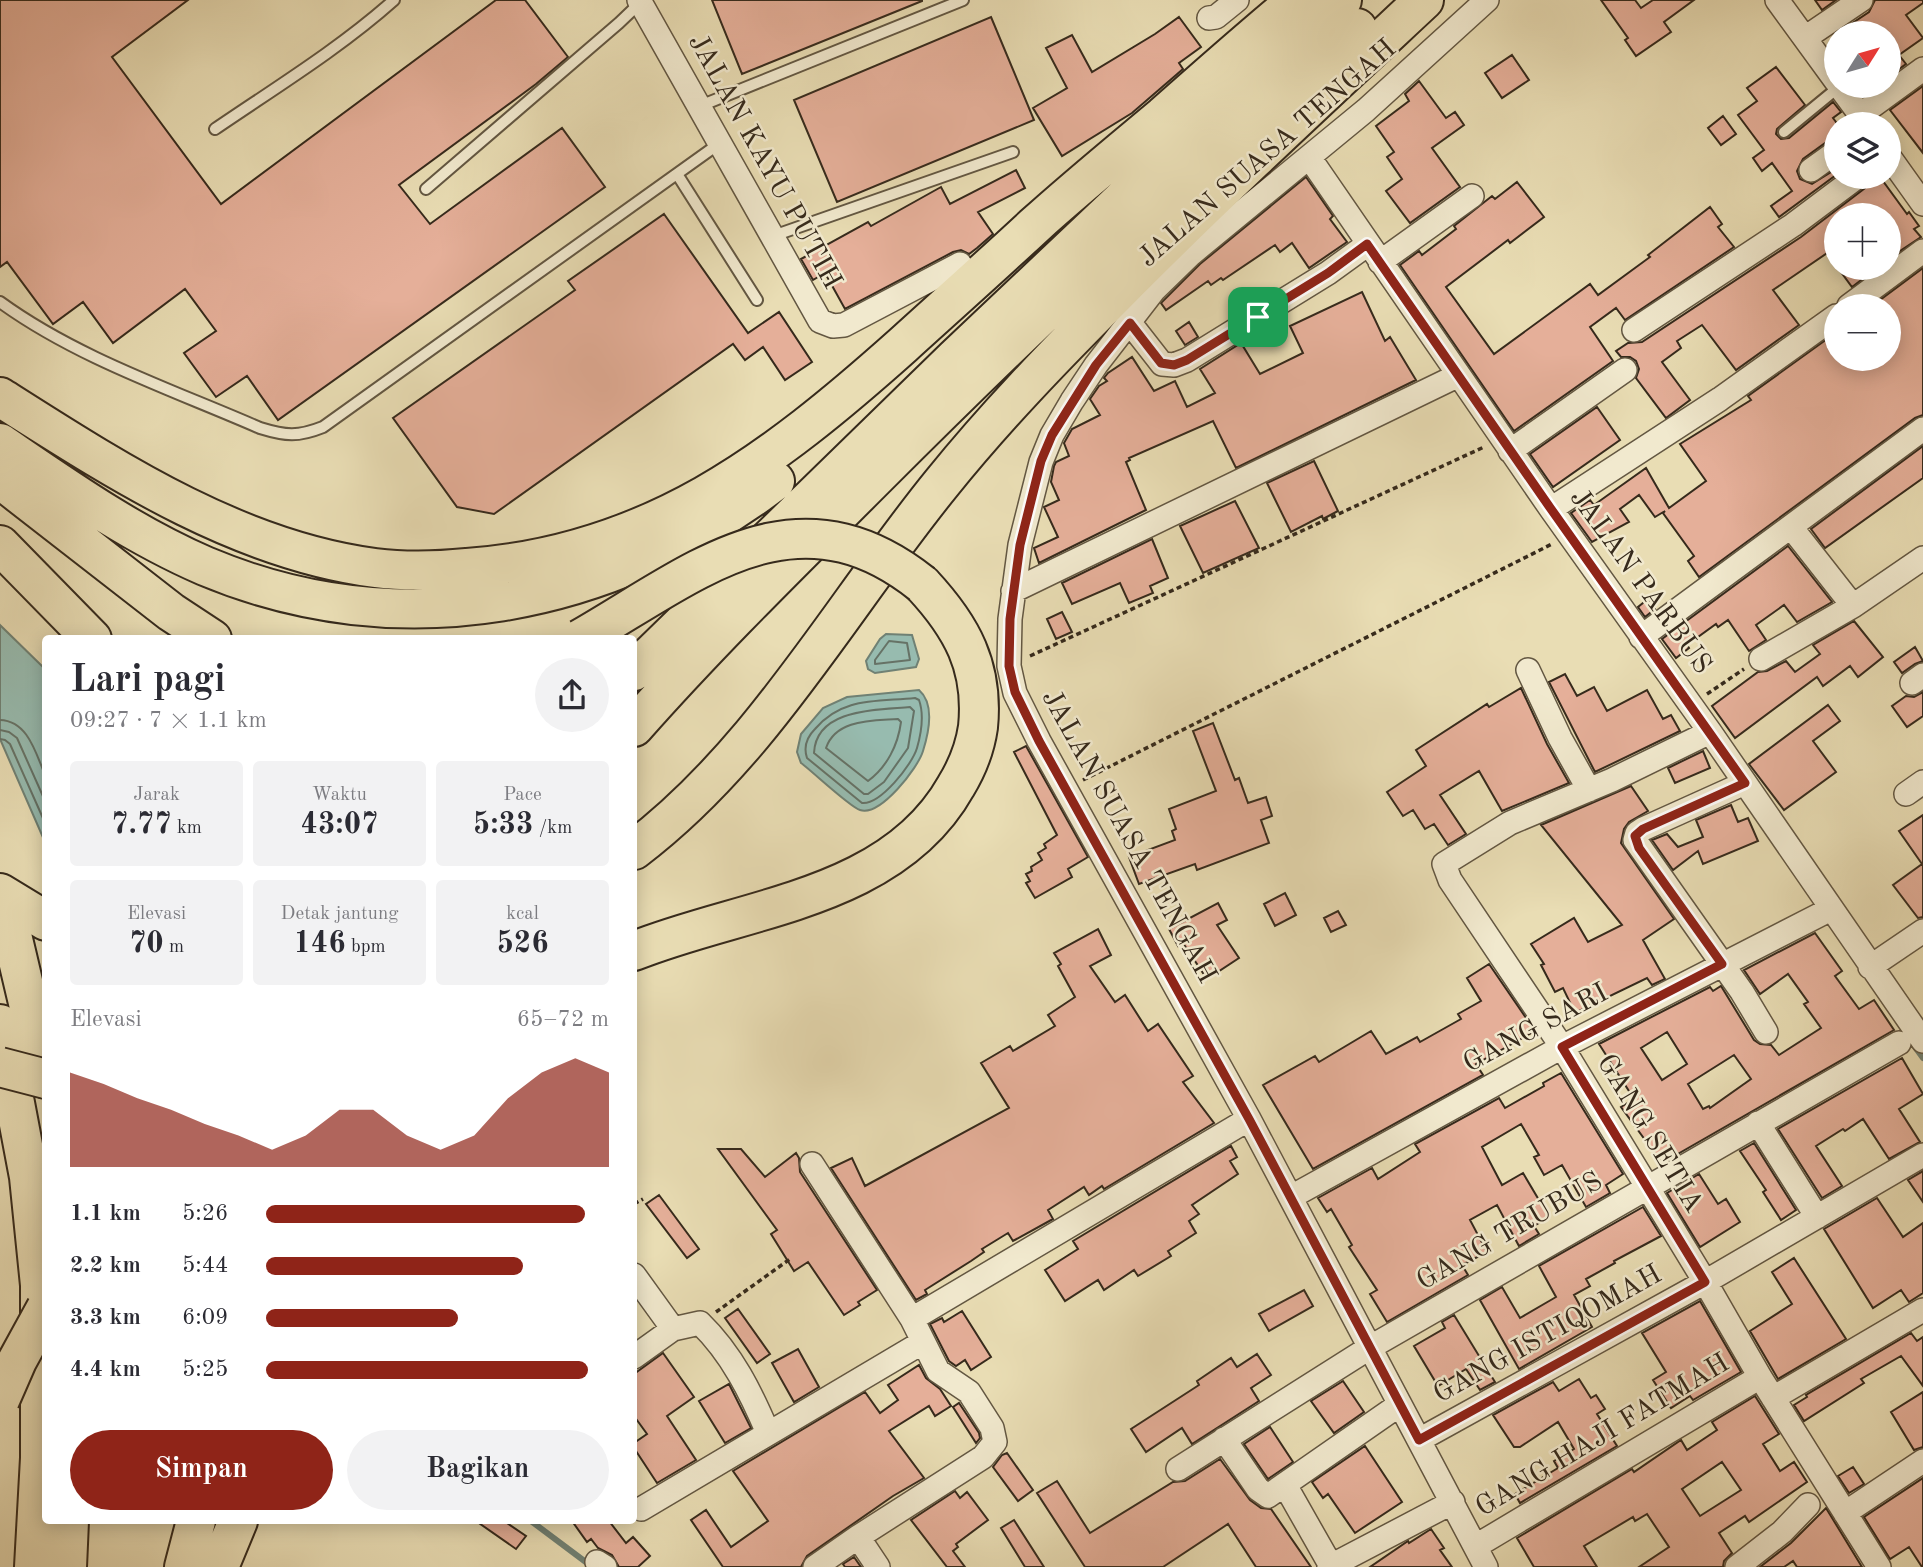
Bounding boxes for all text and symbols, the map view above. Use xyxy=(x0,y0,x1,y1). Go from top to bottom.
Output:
north arrow xyxy=(1824,21,1900,98)
map controls xyxy=(1824,21,1901,371)
street label: JALAN KAYU PUTIH xyxy=(682,30,846,294)
street label: JALAN SUASA TENGAH xyxy=(1134,35,1402,273)
button: layers xyxy=(1824,112,1901,189)
button: + xyxy=(1824,203,1901,280)
pin xyxy=(1228,287,1288,347)
button: − xyxy=(1824,294,1901,371)
icon: arrive xyxy=(1239,298,1277,336)
street label: JALAN PARBUS xyxy=(1564,485,1716,679)
button: share xyxy=(535,658,609,732)
text: Lari pagi xyxy=(70,662,225,700)
street label: JALAN SUASA TENGAH xyxy=(1036,685,1220,989)
text: 09:27 · 7 × 1.1 km xyxy=(70,709,267,732)
text: Jarak xyxy=(133,786,180,805)
text: Waktu xyxy=(312,786,367,805)
text: Pace xyxy=(503,786,542,805)
text: 7.77 xyxy=(111,810,172,840)
text: 43:07 xyxy=(301,810,379,840)
text: 5:33 xyxy=(473,810,533,840)
text: km xyxy=(172,819,202,838)
text: /km xyxy=(533,819,572,838)
text: Elevasi xyxy=(127,905,186,924)
text: Detak jantung xyxy=(281,905,398,924)
text: kcal xyxy=(506,905,539,924)
text: 70 xyxy=(129,929,164,959)
text: 146 xyxy=(293,929,346,959)
text: 526 xyxy=(496,929,549,959)
text: m xyxy=(164,938,184,957)
text: bpm xyxy=(346,938,386,957)
street label: GANG SARI xyxy=(1459,979,1613,1079)
text: Elevasi xyxy=(70,1008,142,1031)
text: 65–72 m xyxy=(517,1008,609,1031)
street label: GANG SETIA xyxy=(1591,1050,1707,1218)
street label: GANG TRUBUS xyxy=(1413,1168,1607,1296)
text: 1.1 km xyxy=(70,1202,141,1225)
text: 5:26 xyxy=(182,1202,228,1225)
text: 2.2 km xyxy=(70,1254,141,1277)
text: 5:44 xyxy=(182,1254,228,1277)
street label: GANG ISTIQOMAH xyxy=(1429,1261,1667,1409)
text: 3.3 km xyxy=(70,1306,141,1329)
text: 6:09 xyxy=(182,1306,228,1329)
street label: GANG HAJI FATMAH xyxy=(1472,1349,1734,1523)
text: 4.4 km xyxy=(70,1358,141,1381)
text: 5:25 xyxy=(182,1358,228,1381)
button: Simpan xyxy=(70,1430,333,1510)
button: Bagikan xyxy=(347,1430,609,1510)

